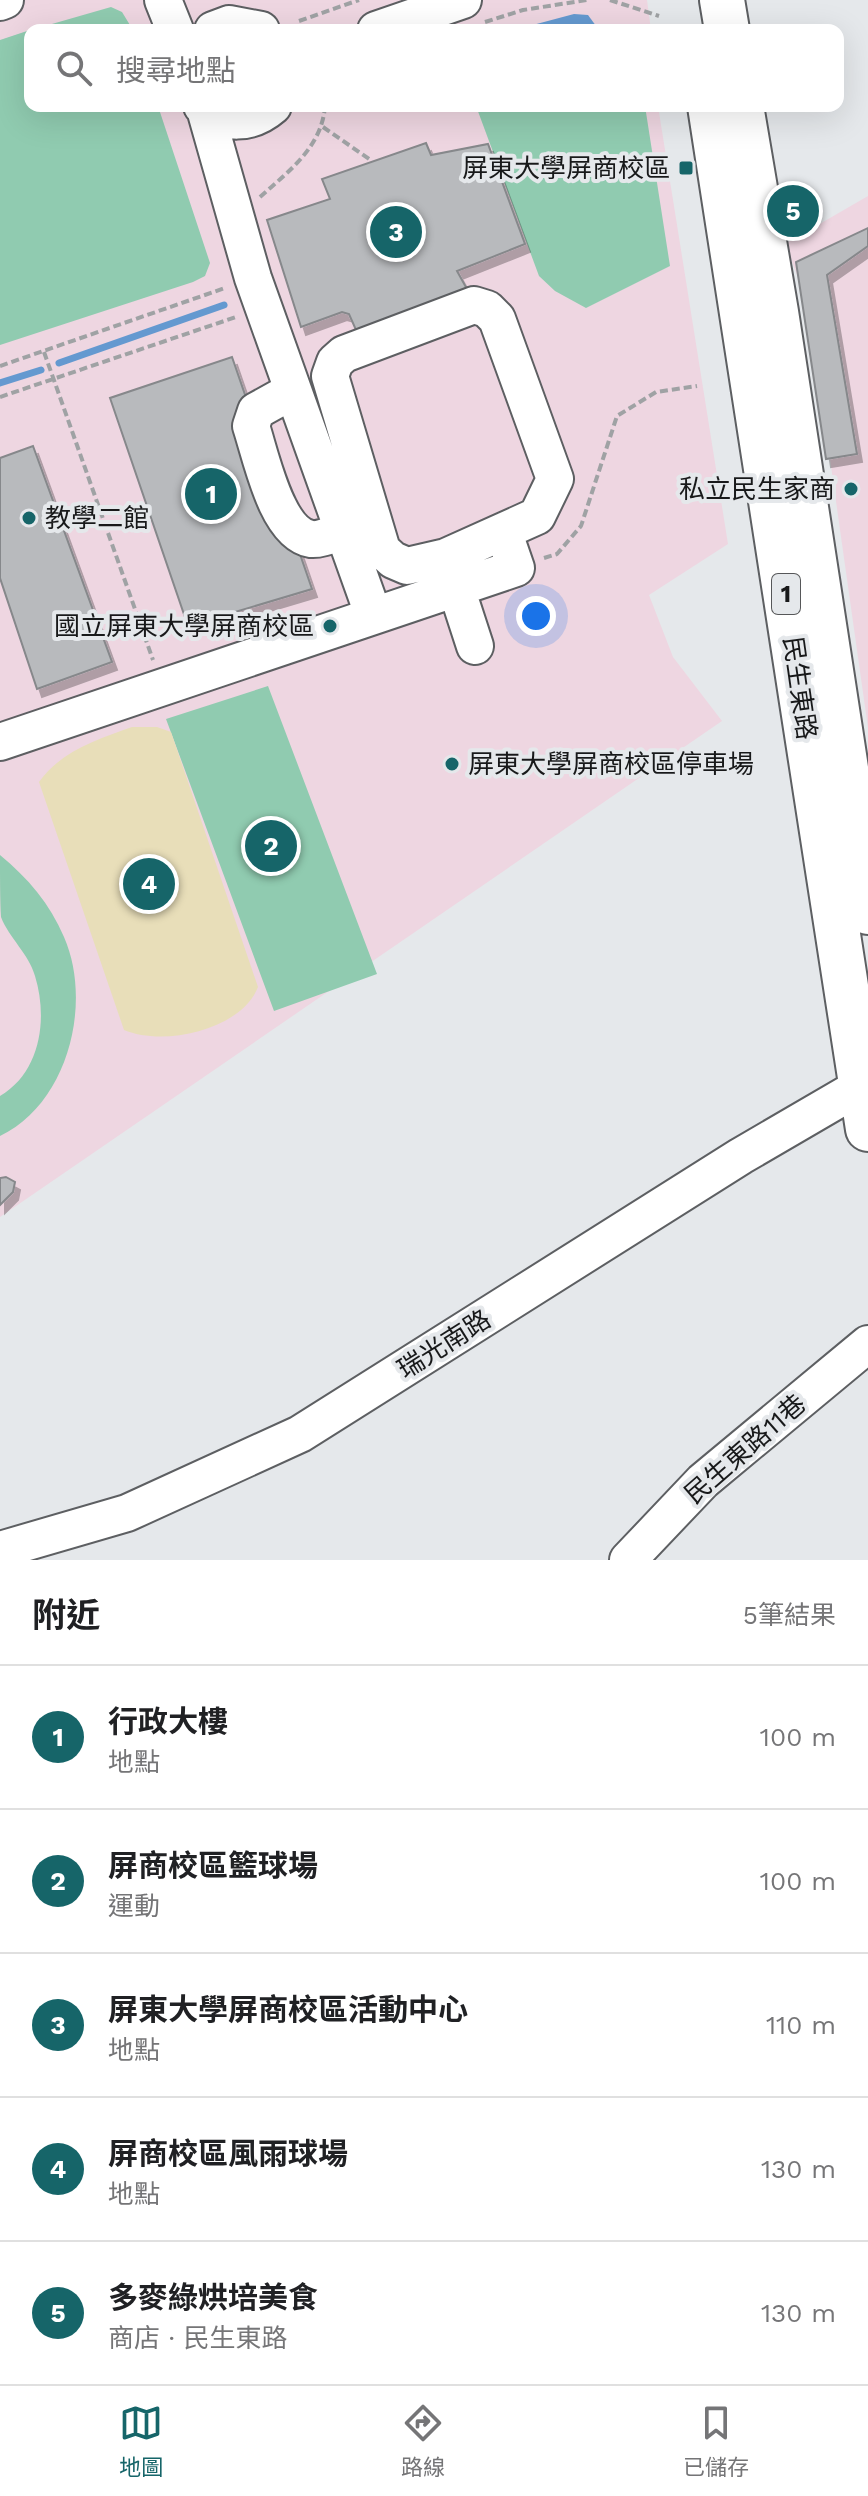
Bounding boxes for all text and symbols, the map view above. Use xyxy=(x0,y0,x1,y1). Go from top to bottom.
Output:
search box xyxy=(24,24,844,112)
icon: search xyxy=(52,46,96,90)
text: 搜尋地點 xyxy=(116,53,236,88)
place label: 屏東大學屏商校區 xyxy=(462,153,670,183)
marker: 屏東大學屏商校區 xyxy=(677,159,695,177)
pin: 5 xyxy=(767,181,819,241)
pin: 3 xyxy=(370,202,422,262)
pin: 1 xyxy=(185,464,237,524)
place label: 私立民生家商 xyxy=(679,474,835,504)
marker: 私立民生家商 xyxy=(842,480,860,498)
place label: 教學二館 xyxy=(45,503,149,533)
marker: 教學二館 xyxy=(20,509,38,527)
road number: 1 xyxy=(772,574,800,614)
your location xyxy=(516,596,556,636)
place label: 國立屏東大學屏商校區 xyxy=(54,611,314,641)
marker: 國立屏東大學屏商校區 xyxy=(321,617,339,635)
street label: 民生東路 xyxy=(778,634,822,742)
place label: 屏東大學屏商校區停車場 xyxy=(468,749,754,779)
marker: 屏東大學屏商校區停車場 xyxy=(443,755,461,773)
pin: 2 xyxy=(245,816,297,876)
pin: 4 xyxy=(123,854,175,914)
street label: 瑞光南路 xyxy=(392,1304,496,1384)
street label: 民生東路11巷 xyxy=(678,1388,812,1510)
text: 附近 xyxy=(32,1595,100,1635)
text: 5筆結果 xyxy=(743,1600,836,1630)
text: 行政大樓 xyxy=(108,1704,228,1739)
text: 1 xyxy=(52,1722,64,1752)
text: 100 m xyxy=(760,1722,836,1752)
text: 地點 xyxy=(108,1747,160,1777)
text: 屏商校區籃球場 xyxy=(108,1848,318,1883)
text: 2 xyxy=(50,1866,66,1896)
text: 100 m xyxy=(760,1866,836,1896)
text: 運動 xyxy=(108,1891,160,1921)
text: 屏東大學屏商校區活動中心 xyxy=(108,1992,468,2027)
text: 3 xyxy=(50,2010,66,2040)
text: 110 m xyxy=(766,2010,836,2040)
text: 地點 xyxy=(108,2035,160,2065)
text: 屏商校區風雨球場 xyxy=(108,2136,348,2171)
text: 4 xyxy=(50,2154,66,2184)
text: 130 m xyxy=(761,2154,836,2184)
text: 地點 xyxy=(108,2179,160,2209)
text: 多麥綠烘培美食 xyxy=(108,2280,318,2315)
text: 5 xyxy=(50,2298,66,2328)
text: 130 m xyxy=(761,2298,836,2328)
text: 商店 · 民生東路 xyxy=(108,2323,288,2353)
tab: 地圖 xyxy=(119,2401,163,2481)
tab: 路線 xyxy=(401,2401,445,2481)
tab: 已儲存 xyxy=(683,2401,749,2481)

